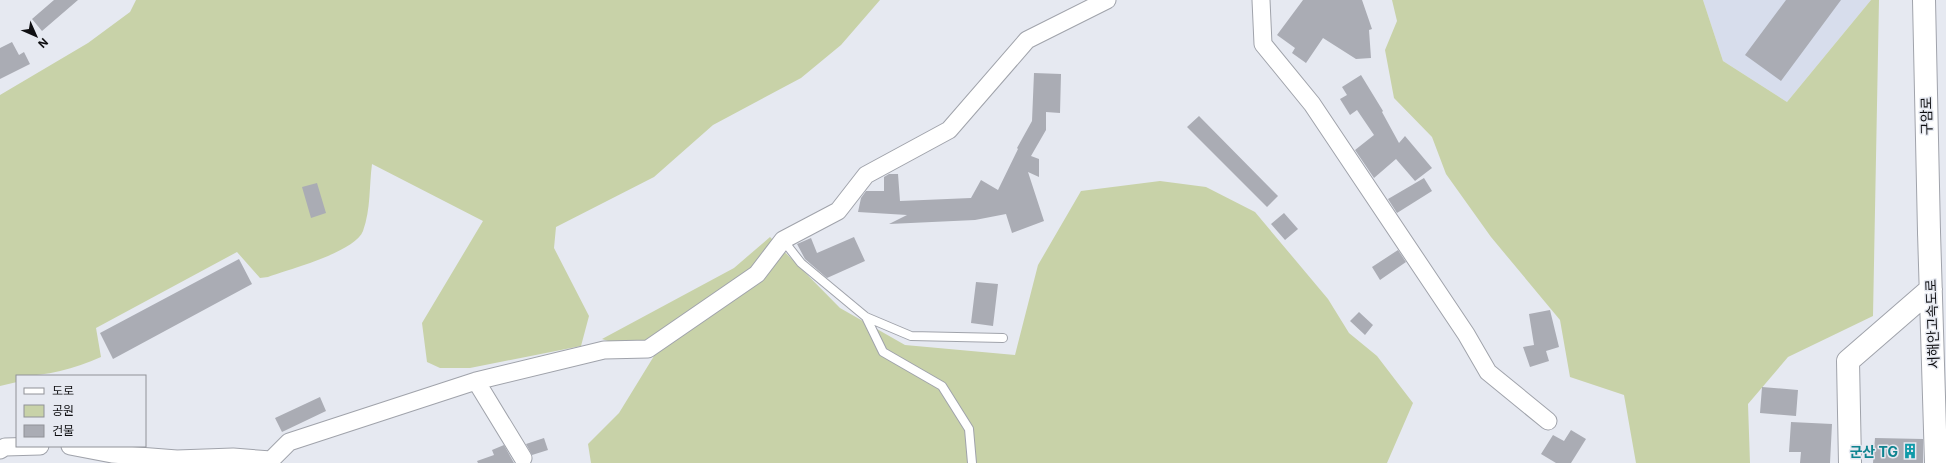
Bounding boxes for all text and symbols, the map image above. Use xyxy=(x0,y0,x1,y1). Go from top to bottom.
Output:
north arrow xyxy=(16,16,56,56)
text: N xyxy=(35,35,51,51)
street label: 구암로 xyxy=(1917,96,1935,135)
street label: 서해안고속도로 xyxy=(1922,279,1942,369)
legend xyxy=(16,375,146,447)
text: 도로 xyxy=(52,383,74,398)
text: 공원 xyxy=(52,403,74,418)
text: 건물 xyxy=(52,423,74,438)
building icon: 군산 TG xyxy=(1901,442,1919,460)
place label: 군산 TG xyxy=(1850,443,1898,460)

